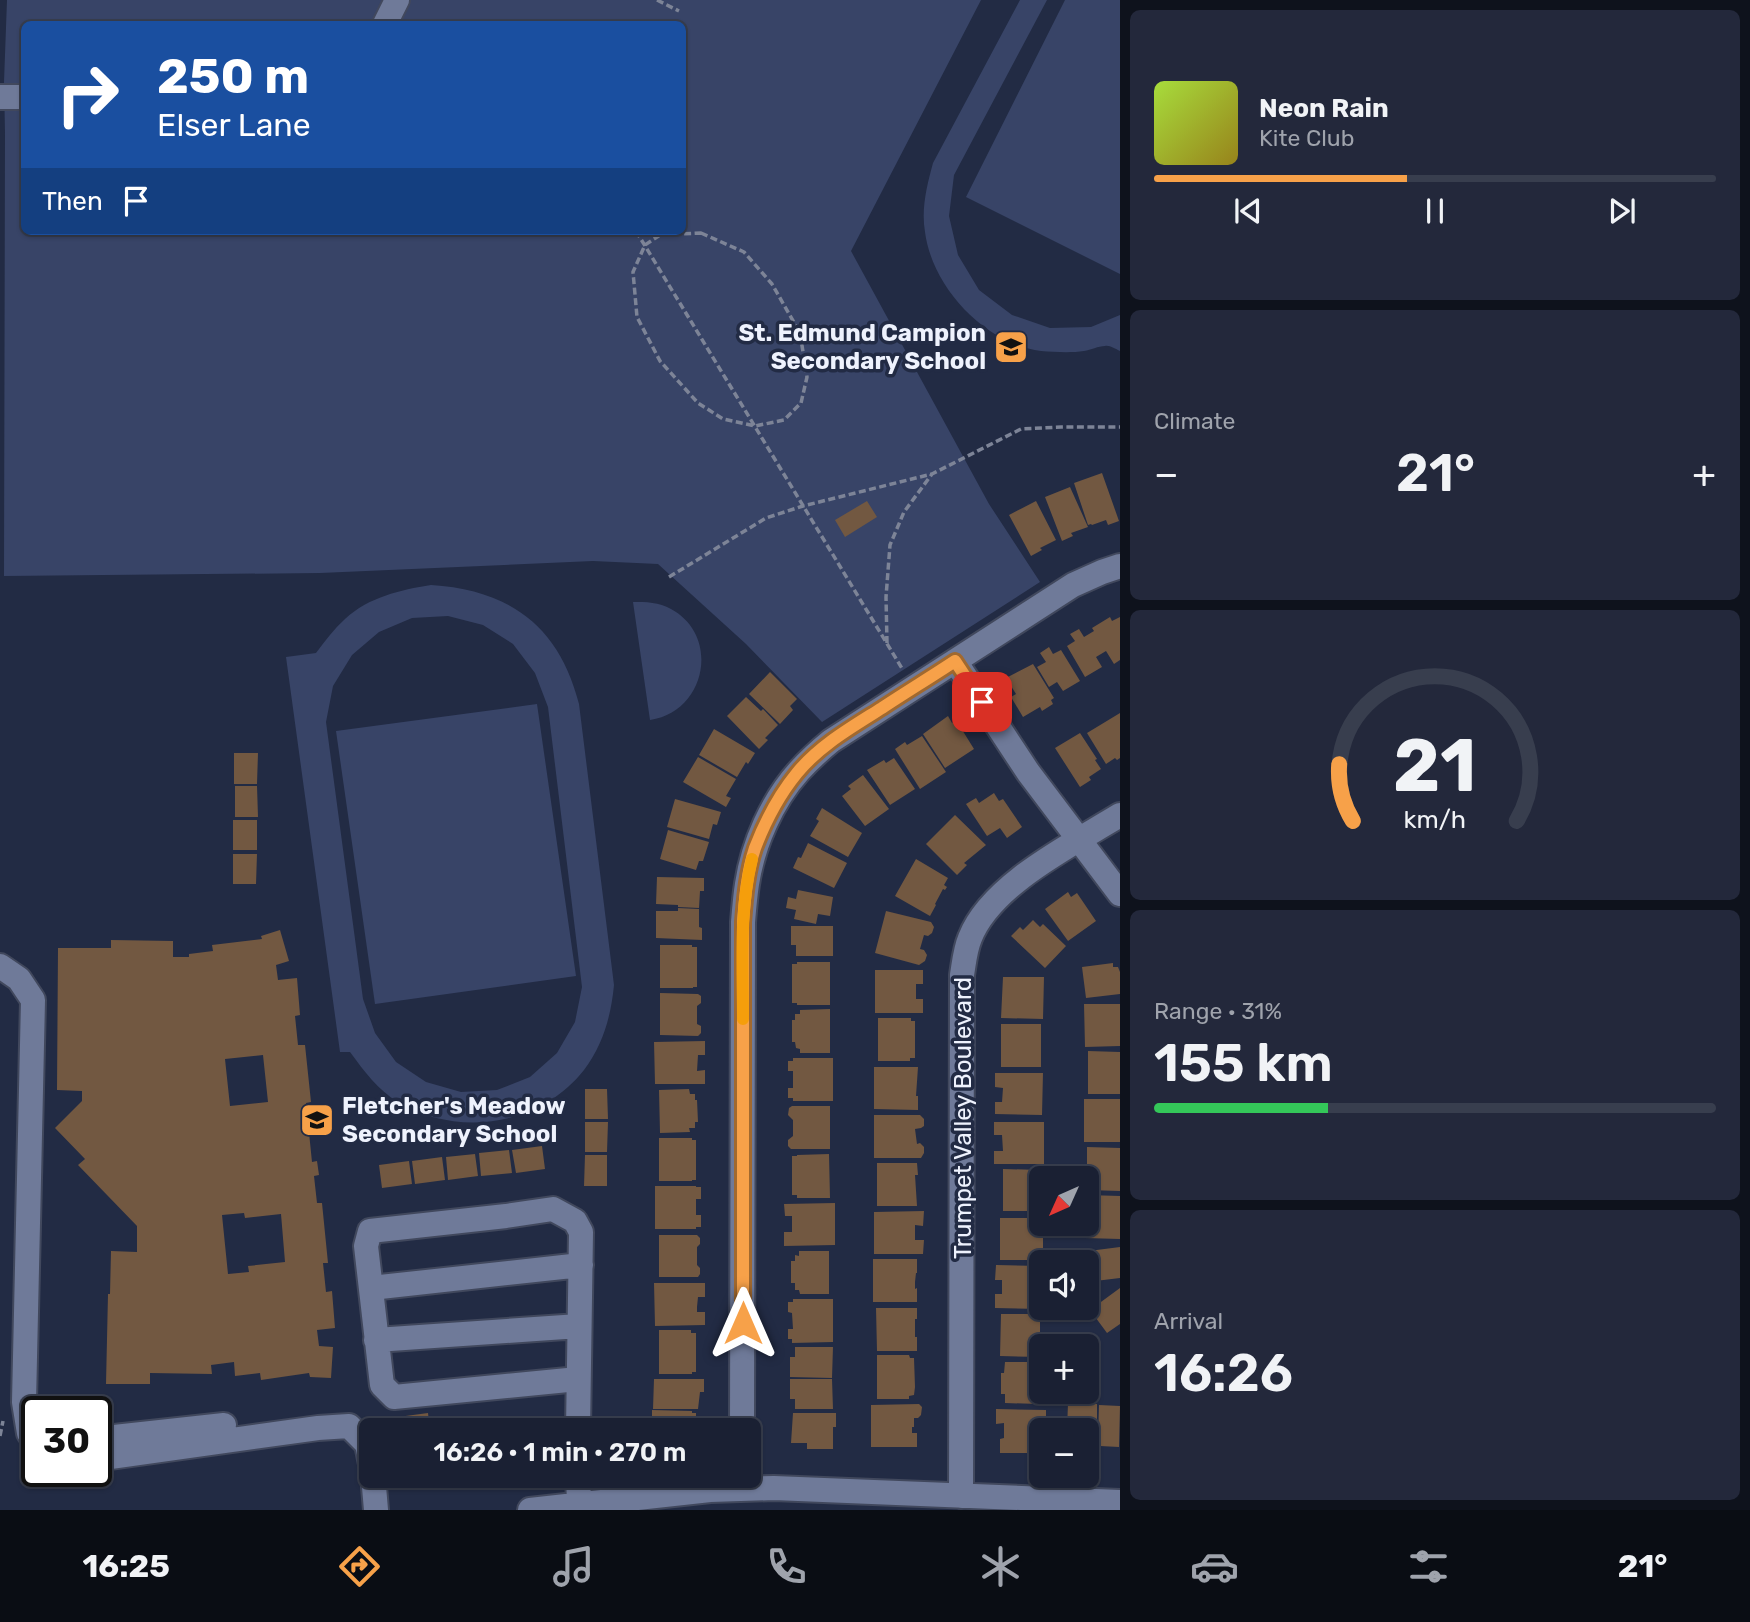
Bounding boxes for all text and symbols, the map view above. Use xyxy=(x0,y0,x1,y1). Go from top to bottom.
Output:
text: 250 m xyxy=(157,47,309,105)
icon: right xyxy=(42,49,133,140)
text: Neon Rain xyxy=(1259,93,1389,124)
text: Elser Lane xyxy=(157,106,311,144)
text: Kite Club xyxy=(1259,124,1354,152)
icon: arrive xyxy=(117,182,155,220)
text: Then xyxy=(42,186,103,217)
icon: previous xyxy=(1229,192,1267,230)
icon: pause xyxy=(1416,192,1454,230)
icon: next xyxy=(1603,192,1641,230)
place label: St. Edmund Campion Secondary School xyxy=(738,319,986,375)
school or university icon: St. Edmund Campion Secondary School xyxy=(992,328,1030,366)
text: Climate xyxy=(1154,407,1235,435)
text: 21° xyxy=(1396,442,1475,504)
text: − xyxy=(1154,451,1179,497)
text: + xyxy=(1692,451,1716,497)
pin xyxy=(952,672,1012,732)
icon: arrive xyxy=(963,683,1001,721)
text: 21 xyxy=(1393,723,1477,809)
text: km/h xyxy=(1404,805,1466,834)
street label: Trumpet Valley Boulevard xyxy=(949,977,977,1259)
text: Range · 31% xyxy=(1154,997,1282,1025)
text: 155 km xyxy=(1154,1032,1333,1094)
place label: Fletcher's Meadow Secondary School xyxy=(342,1092,566,1148)
school or university icon: Fletcher's Meadow Secondary School xyxy=(298,1101,336,1139)
north arrow xyxy=(1029,1166,1099,1236)
map controls xyxy=(1029,1166,1099,1488)
button: sound xyxy=(1029,1250,1099,1320)
position arrow xyxy=(706,1286,780,1360)
text: Arrival xyxy=(1154,1307,1223,1335)
button: + xyxy=(1029,1334,1099,1404)
text: 16:26 xyxy=(1154,1342,1293,1404)
speed limit sign: 30 xyxy=(21,1396,112,1487)
button: − xyxy=(1029,1418,1099,1488)
text: 16:26 · 1 min · 270 m xyxy=(434,1437,686,1468)
icon: directions xyxy=(335,1542,384,1591)
icon: music xyxy=(549,1542,598,1591)
icon: phone xyxy=(762,1542,811,1591)
icon: climate xyxy=(976,1542,1025,1591)
icon: car xyxy=(1190,1542,1239,1591)
icon: filters xyxy=(1404,1542,1453,1591)
text: 16:25 xyxy=(82,1547,170,1585)
text: 21° xyxy=(1618,1547,1668,1585)

